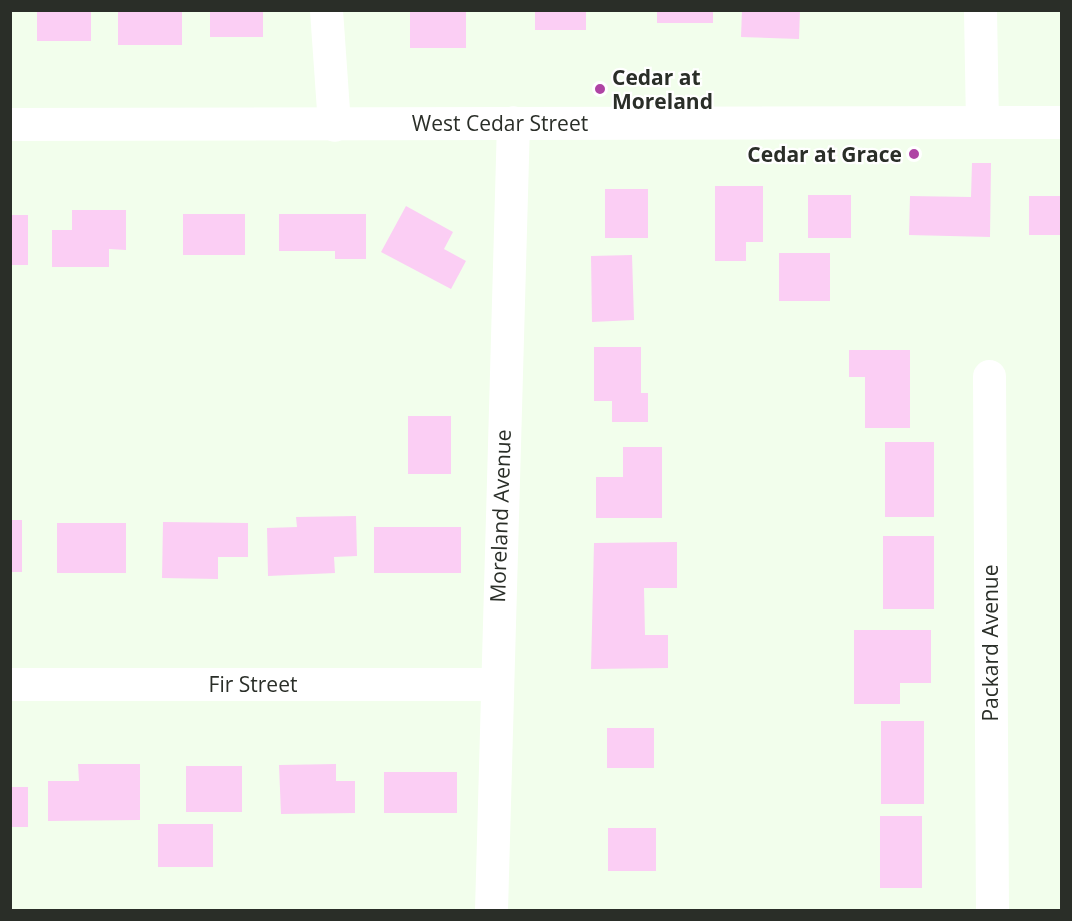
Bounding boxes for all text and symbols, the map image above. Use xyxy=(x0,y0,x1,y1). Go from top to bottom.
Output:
place label: Cedar at Moreland xyxy=(612,64,713,114)
marker: Cedar at Moreland xyxy=(593,82,607,96)
street label: West Cedar Street xyxy=(412,110,588,136)
place label: Cedar at Grace xyxy=(747,141,902,167)
marker: Cedar at Grace xyxy=(907,147,921,161)
street label: Moreland Avenue xyxy=(484,429,516,603)
street label: Packard Avenue xyxy=(977,564,1003,722)
street label: Fir Street xyxy=(209,671,297,697)

